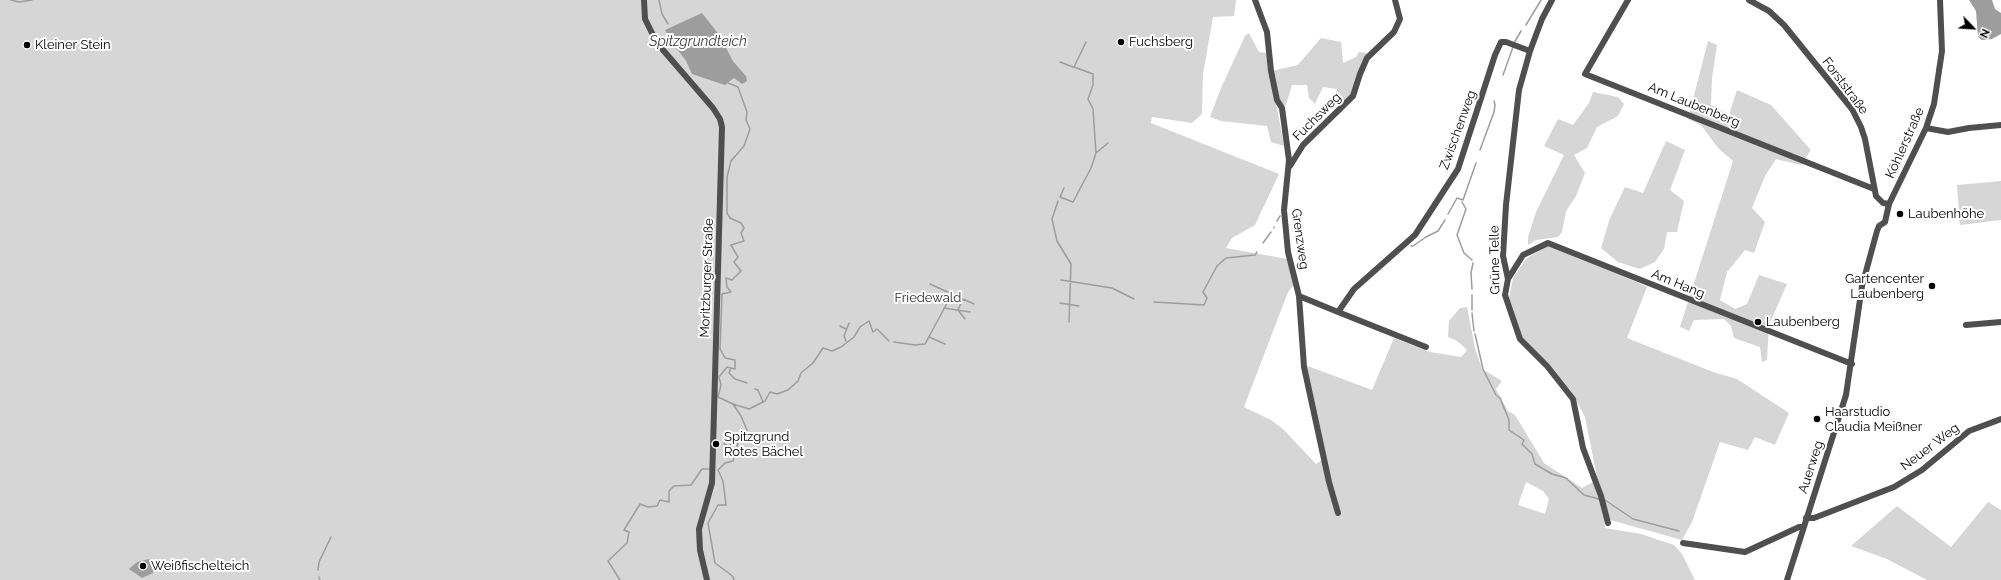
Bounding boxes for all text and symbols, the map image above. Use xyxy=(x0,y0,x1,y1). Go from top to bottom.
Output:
north arrow xyxy=(1953,8,1993,48)
text: N xyxy=(1977,27,1992,40)
water label: Spitzgrundteich xyxy=(649,34,747,50)
place label: Fuchsberg xyxy=(1129,34,1193,50)
place label: Kleiner Stein xyxy=(35,37,111,53)
marker: Fuchsberg xyxy=(1116,37,1126,47)
marker: Kleiner Stein xyxy=(22,40,32,50)
street label: Forststraße xyxy=(1819,54,1871,118)
street label: Am Laubenberg xyxy=(1646,79,1742,131)
street label: Zwischenweg xyxy=(1436,88,1480,172)
street label: Fuchsweg xyxy=(1290,90,1344,144)
street label: Köhlerstraße xyxy=(1882,105,1928,181)
place label: Laubenhöhe xyxy=(1908,206,1984,222)
street label: Grenzweg xyxy=(1288,208,1312,270)
marker: Laubenhöhe xyxy=(1895,209,1905,219)
street label: Moritzburger Straße xyxy=(697,218,717,338)
street label: Grüne Telle xyxy=(1487,225,1503,295)
street label: Am Hang xyxy=(1649,266,1707,302)
place label: Gartencenter Laubenberg xyxy=(1845,271,1924,302)
marker: Gartencenter Laubenberg xyxy=(1927,281,1937,291)
park label: Friedewald xyxy=(895,290,961,306)
place label: Laubenberg xyxy=(1766,314,1840,330)
marker: Laubenberg xyxy=(1753,317,1763,327)
place label: Haarstudio Claudia Meißner xyxy=(1825,404,1922,435)
marker: Haarstudio Claudia Meißner xyxy=(1812,414,1822,424)
street label: Neuer Weg xyxy=(1898,420,1962,474)
place label: Spitzgrund Rotes Bächel xyxy=(724,429,803,460)
marker: Spitzgrund Rotes Bächel xyxy=(711,439,721,449)
street label: Auerweg xyxy=(1795,439,1827,495)
place label: Weißfischelteich xyxy=(151,558,249,574)
marker: Weißfischelteich xyxy=(138,561,148,571)

